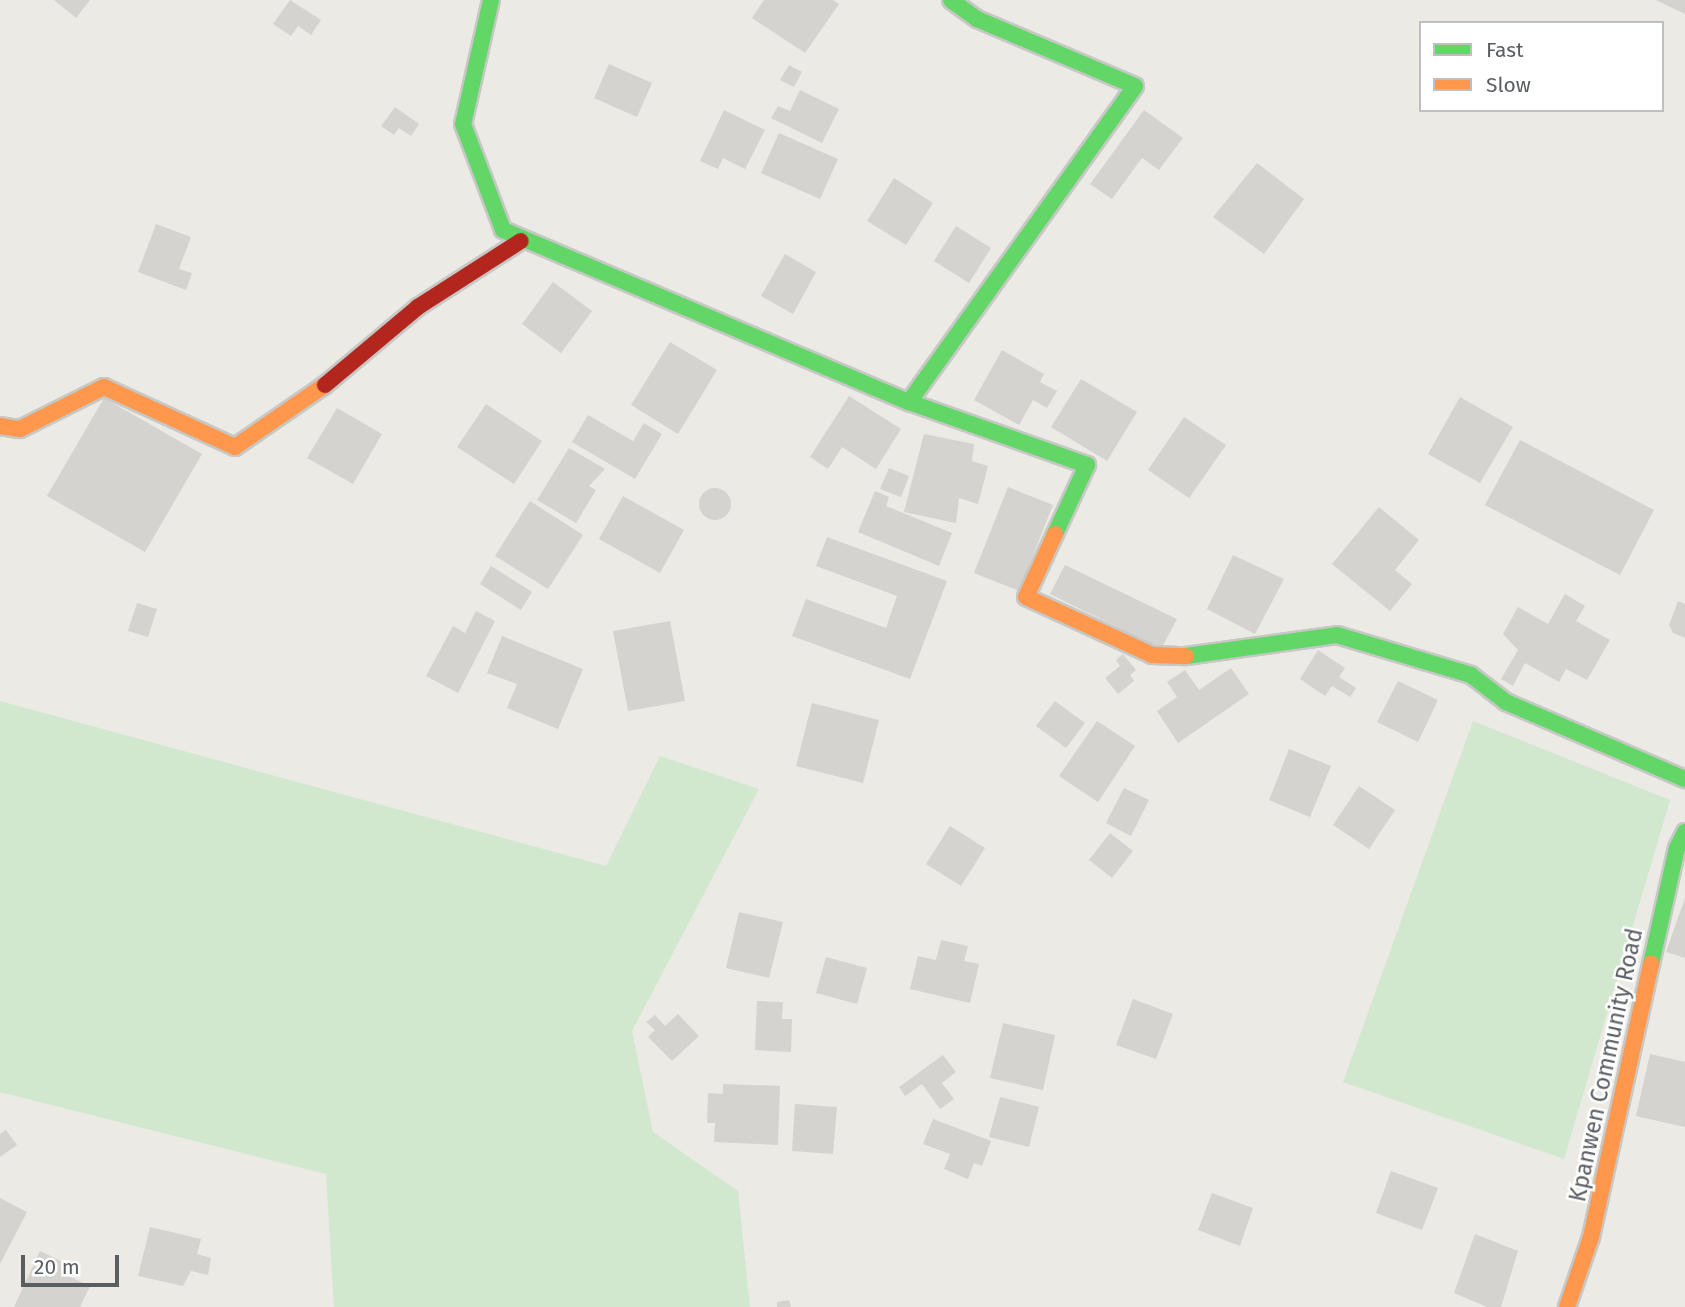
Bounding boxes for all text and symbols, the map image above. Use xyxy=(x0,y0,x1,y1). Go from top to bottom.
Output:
legend xyxy=(1419,21,1664,112)
text: Fast xyxy=(1486,37,1524,63)
text: Slow xyxy=(1486,72,1531,98)
street label: Kpanwen Community Road xyxy=(1564,926,1648,1204)
scale bar xyxy=(24,1240,122,1284)
text: 20 m xyxy=(34,1254,80,1280)

